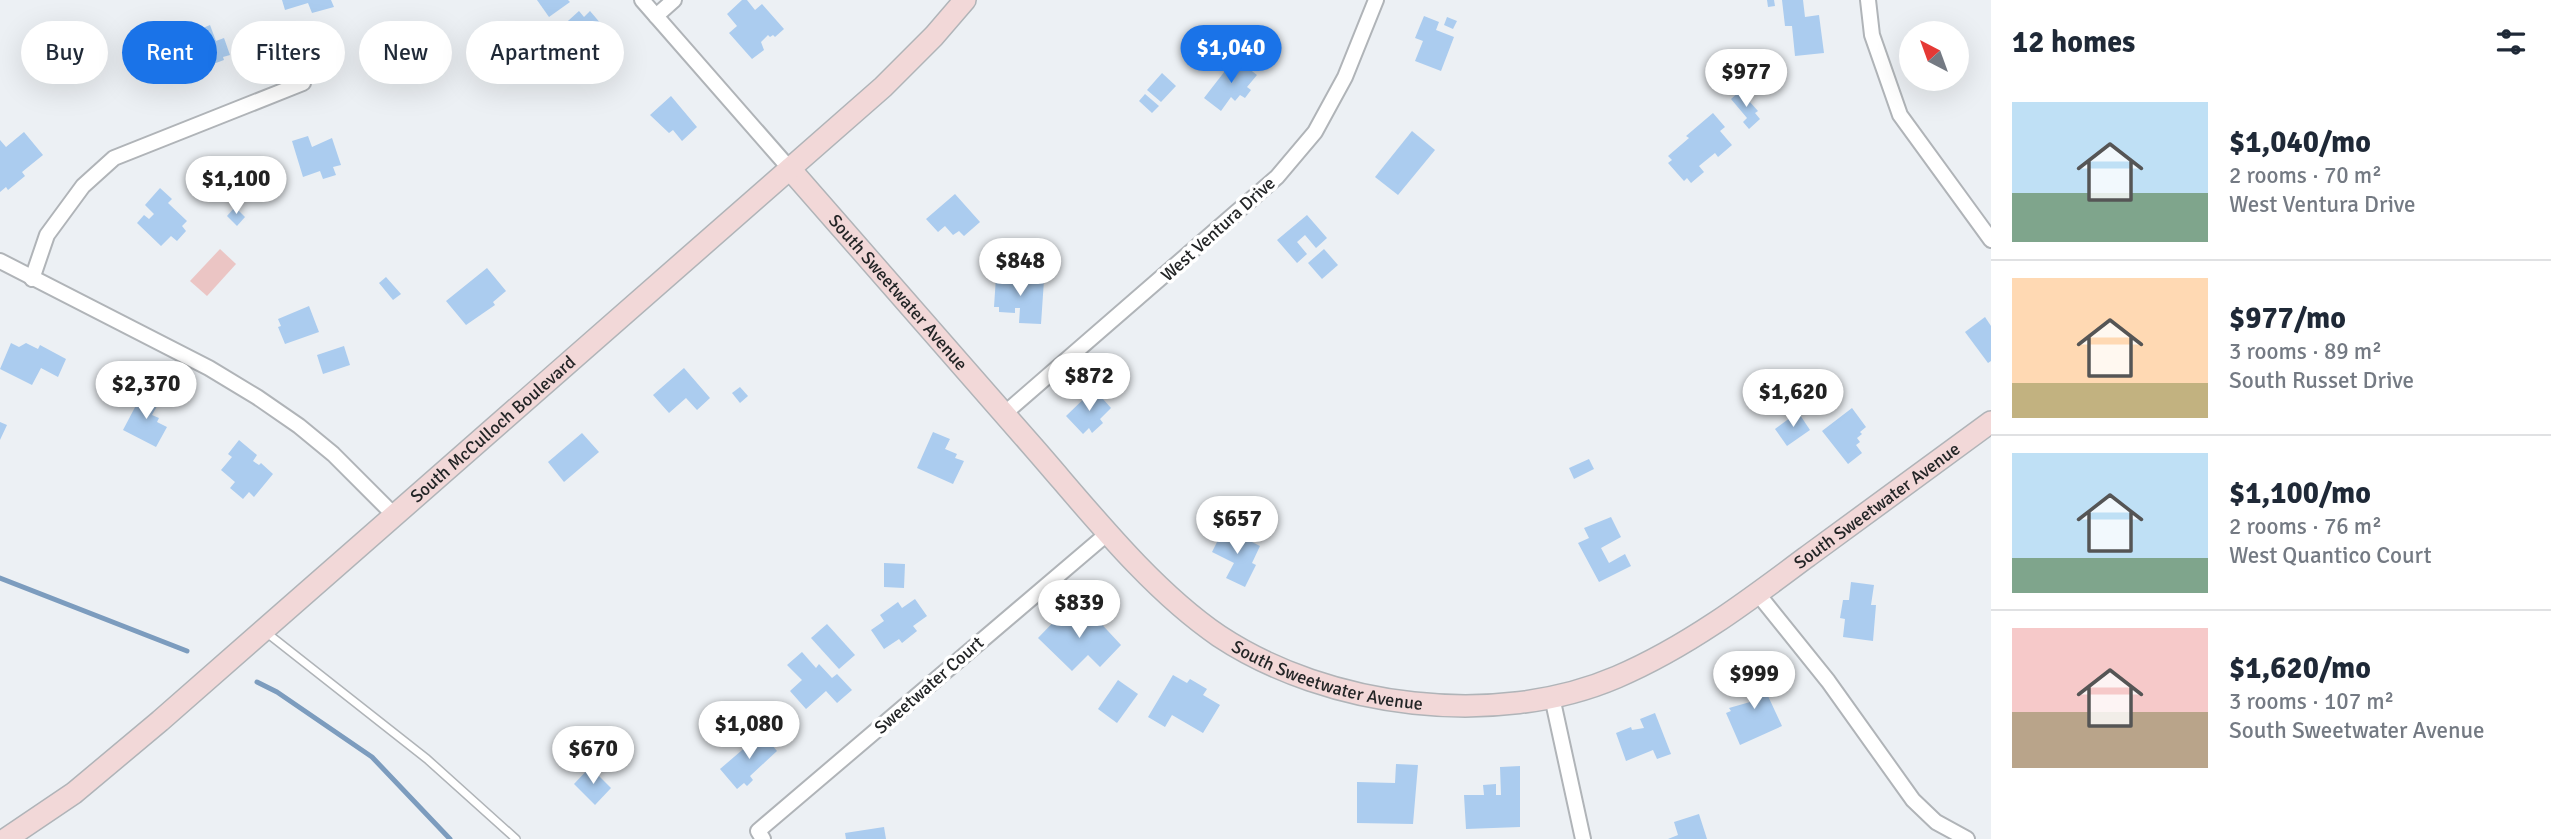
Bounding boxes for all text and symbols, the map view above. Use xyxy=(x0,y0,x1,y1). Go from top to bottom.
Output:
chip: Buy xyxy=(21,21,108,84)
chip: Rent xyxy=(122,21,217,84)
chip: Filters xyxy=(231,21,345,84)
chip: New xyxy=(359,21,452,84)
chip: Apartment xyxy=(466,21,624,84)
north arrow xyxy=(1899,21,1969,91)
map controls xyxy=(1899,21,1969,91)
icon: filters xyxy=(2492,23,2530,61)
text: 12 homes xyxy=(2012,24,2135,61)
pin: $1,040 xyxy=(1174,25,1288,85)
text: $1,040 xyxy=(1197,33,1265,62)
pin: $977 xyxy=(1705,50,1787,109)
text: $977 xyxy=(1721,57,1771,86)
text: $1,040/mo xyxy=(2229,124,2371,161)
icon: home xyxy=(2068,130,2152,214)
pin: $1,100 xyxy=(179,156,293,216)
text: 2 rooms · 70 m² xyxy=(2229,161,2382,190)
text: $1,100 xyxy=(202,164,270,193)
street label: West Ventura Drive xyxy=(1156,172,1280,286)
text: West Ventura Drive xyxy=(2229,190,2416,219)
street label: South Sweetwater Avenue xyxy=(824,210,972,375)
pin: $848 xyxy=(979,238,1061,298)
text: $848 xyxy=(995,246,1045,275)
text: $977/mo xyxy=(2229,300,2346,337)
icon: home xyxy=(2068,306,2152,390)
text: 3 rooms · 89 m² xyxy=(2229,337,2382,366)
street label: South McCulloch Boulevard xyxy=(406,351,580,507)
pin: $872 xyxy=(1048,354,1130,413)
text: $872 xyxy=(1064,361,1114,390)
pin: $2,370 xyxy=(89,362,203,421)
text: South Russet Drive xyxy=(2229,366,2414,395)
text: $2,370 xyxy=(112,369,180,398)
pin: $1,620 xyxy=(1736,370,1850,429)
text: $1,620 xyxy=(1759,377,1827,406)
street label: South Sweetwater Avenue xyxy=(1790,438,1964,574)
text: $1,100/mo xyxy=(2229,475,2371,512)
icon: home xyxy=(2068,481,2152,565)
pin: $657 xyxy=(1196,496,1278,556)
text: $657 xyxy=(1212,504,1262,533)
text: 2 rooms · 76 m² xyxy=(2229,512,2382,541)
text: West Quantico Court xyxy=(2229,541,2432,570)
pin: $839 xyxy=(1038,580,1120,640)
text: $839 xyxy=(1054,588,1104,617)
street label: Sweetwater Court xyxy=(870,632,988,738)
street label: South Sweetwater Avenue xyxy=(1228,635,1424,715)
text: $1,620/mo xyxy=(2229,650,2371,687)
pin: $999 xyxy=(1713,652,1795,711)
icon: home xyxy=(2068,656,2152,740)
text: $999 xyxy=(1729,659,1779,688)
text: 3 rooms · 107 m² xyxy=(2229,687,2394,716)
pin: $1,080 xyxy=(692,702,806,761)
text: $1,080 xyxy=(715,709,783,738)
text: South Sweetwater Avenue xyxy=(2229,716,2485,745)
pin: $670 xyxy=(552,726,634,786)
text: $670 xyxy=(568,734,618,763)

